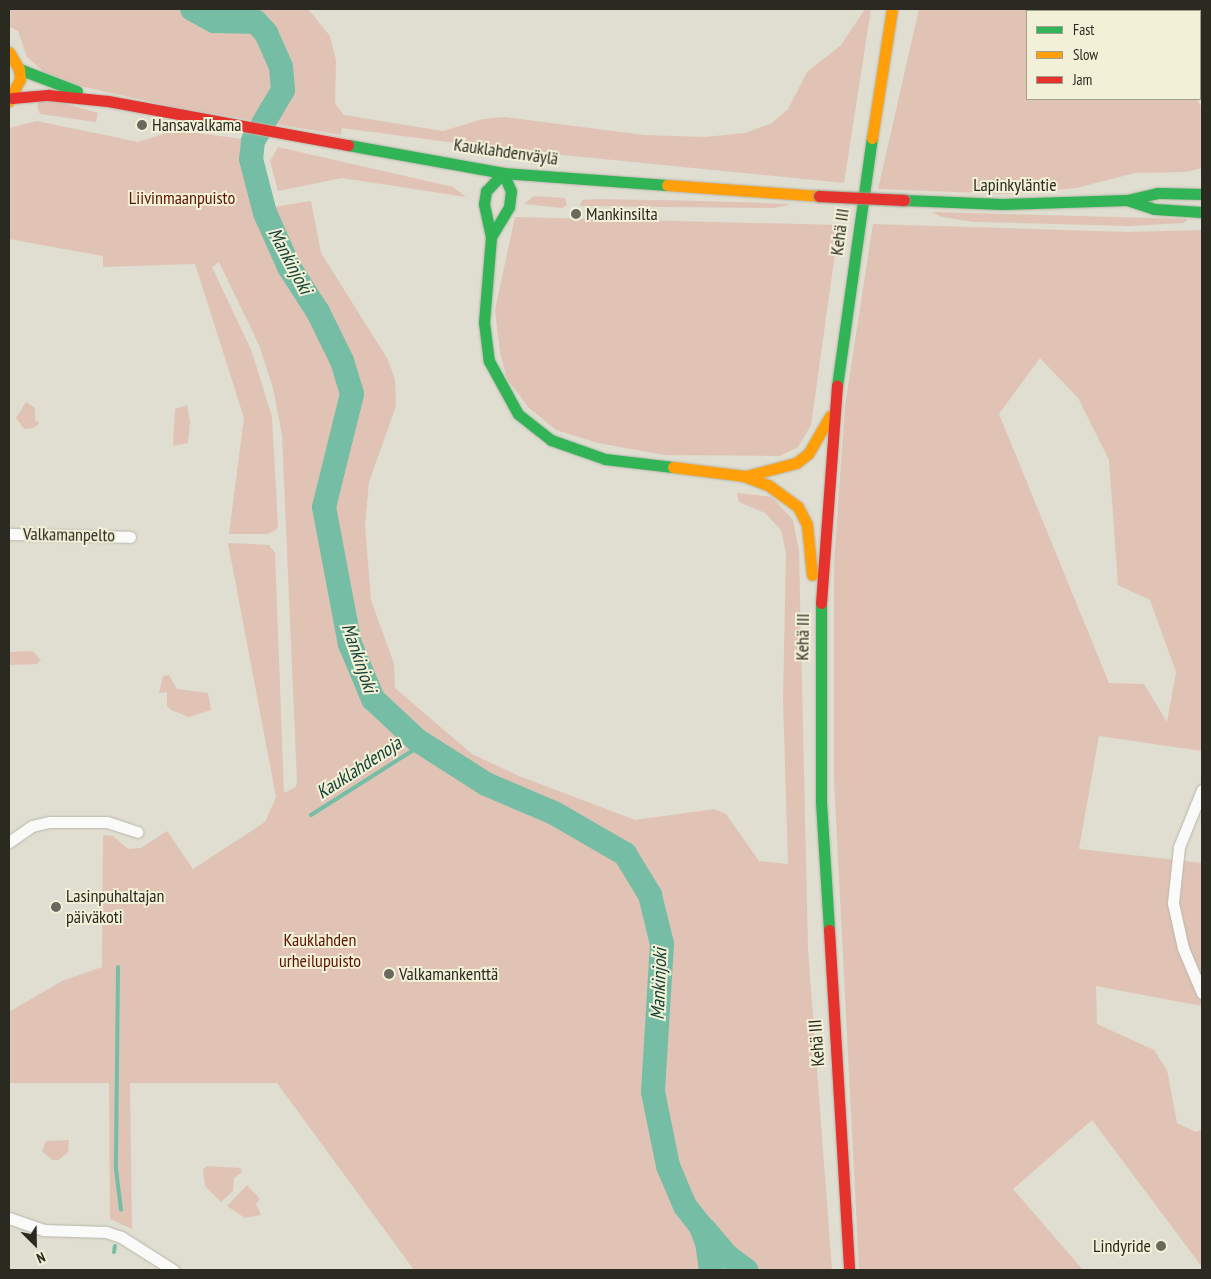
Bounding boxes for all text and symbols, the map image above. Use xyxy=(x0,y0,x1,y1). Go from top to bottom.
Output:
legend xyxy=(1026,10,1201,100)
text: Fast xyxy=(1073,20,1094,39)
text: Slow xyxy=(1073,45,1098,64)
text: Jam xyxy=(1073,70,1092,89)
place label: Hansavalkama xyxy=(152,114,242,136)
marker: Hansavalkama xyxy=(136,119,148,131)
street label: Kauklahdenväylä xyxy=(452,134,560,170)
street label: Lapinkyläntie xyxy=(973,174,1057,196)
park label: Liivinmaanpuisto xyxy=(129,187,235,209)
place label: Mankinsilta xyxy=(586,203,658,225)
street label: Kehä III xyxy=(826,207,854,257)
marker: Mankinsilta xyxy=(570,208,582,220)
water label: Mankinjoki xyxy=(263,224,317,298)
street label: Valkamanpelto xyxy=(23,523,115,547)
street label: Kehä III xyxy=(792,613,814,661)
water label: Mankinjoki xyxy=(337,620,381,696)
water label: Kauklahdenoja xyxy=(312,732,406,804)
place label: Lasinpuhaltajan päiväkoti xyxy=(66,886,164,929)
marker: Lasinpuhaltajan päiväkoti xyxy=(50,901,62,913)
park label: Kauklahden urheilupuisto xyxy=(279,930,361,972)
water label: Mankinjoki xyxy=(646,948,672,1020)
place label: Valkamankenttä xyxy=(399,963,498,985)
marker: Valkamankenttä xyxy=(383,968,395,980)
street label: Kehä III xyxy=(805,1019,829,1067)
north arrow xyxy=(10,1219,60,1269)
place label: Lindyride xyxy=(1093,1235,1151,1257)
marker: Lindyride xyxy=(1155,1240,1167,1252)
text: N xyxy=(34,1248,48,1268)

